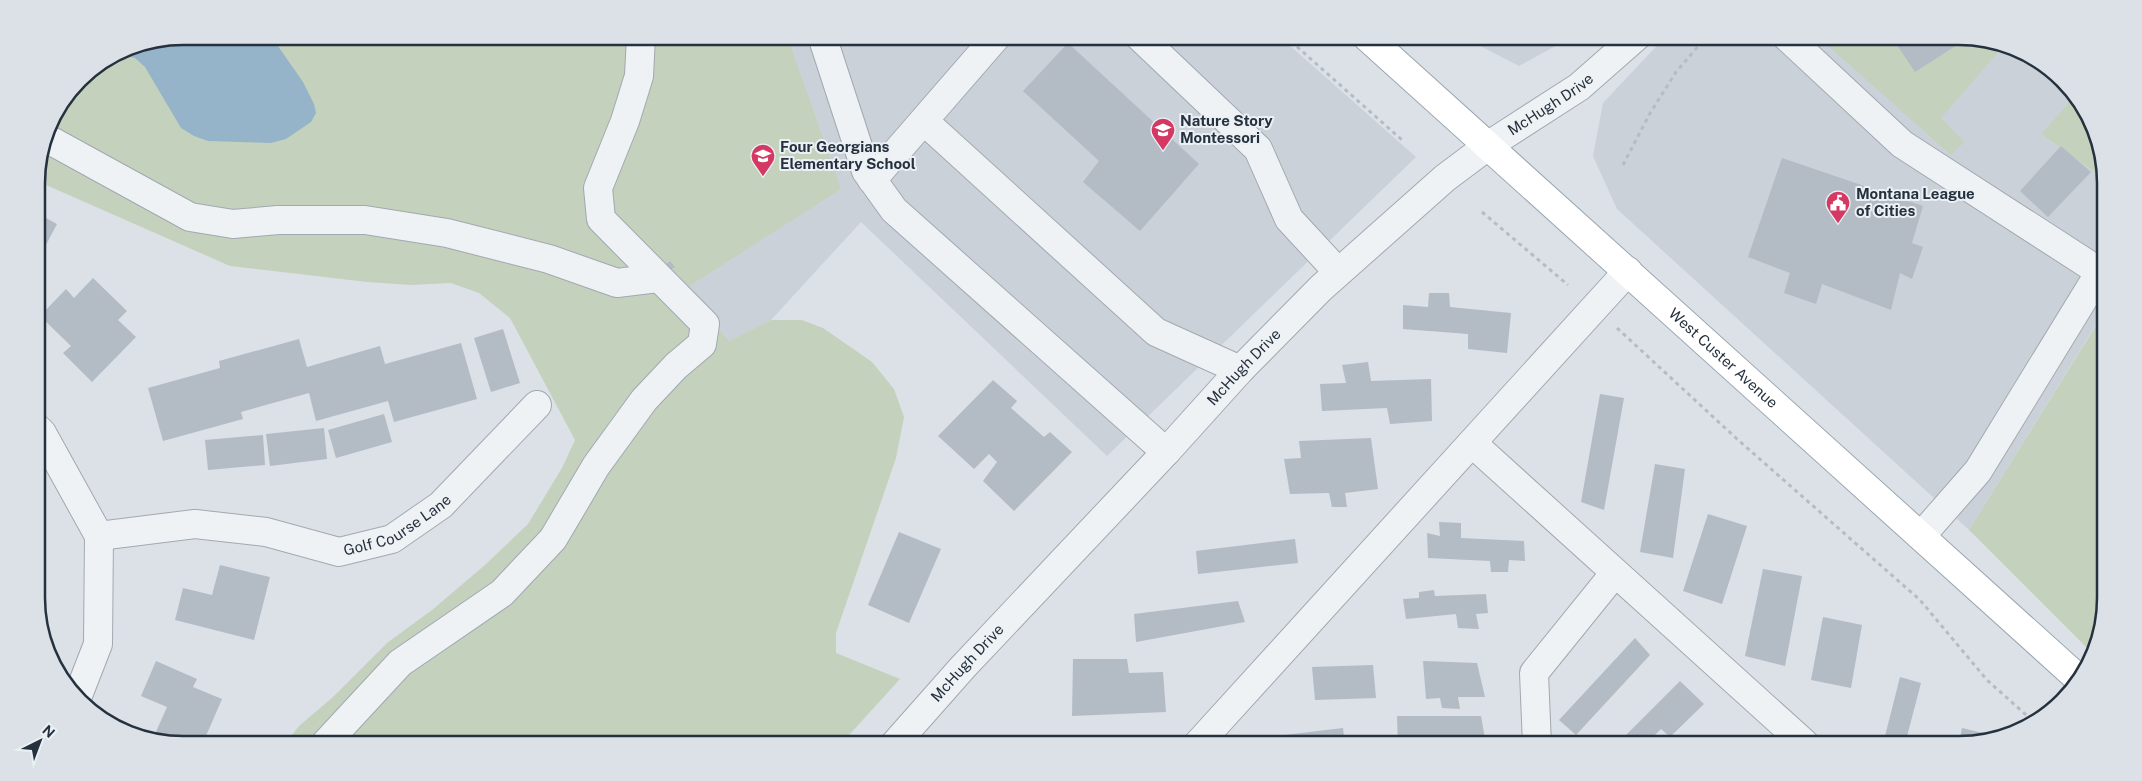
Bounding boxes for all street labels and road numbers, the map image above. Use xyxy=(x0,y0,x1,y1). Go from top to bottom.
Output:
street label: McHugh Drive xyxy=(1504,70,1596,139)
street label: West Custer Avenue xyxy=(1666,304,1781,411)
street label: McHugh Drive xyxy=(1203,325,1284,409)
street label: Golf Course Lane xyxy=(342,491,454,559)
street label: McHugh Drive xyxy=(927,621,1007,705)

